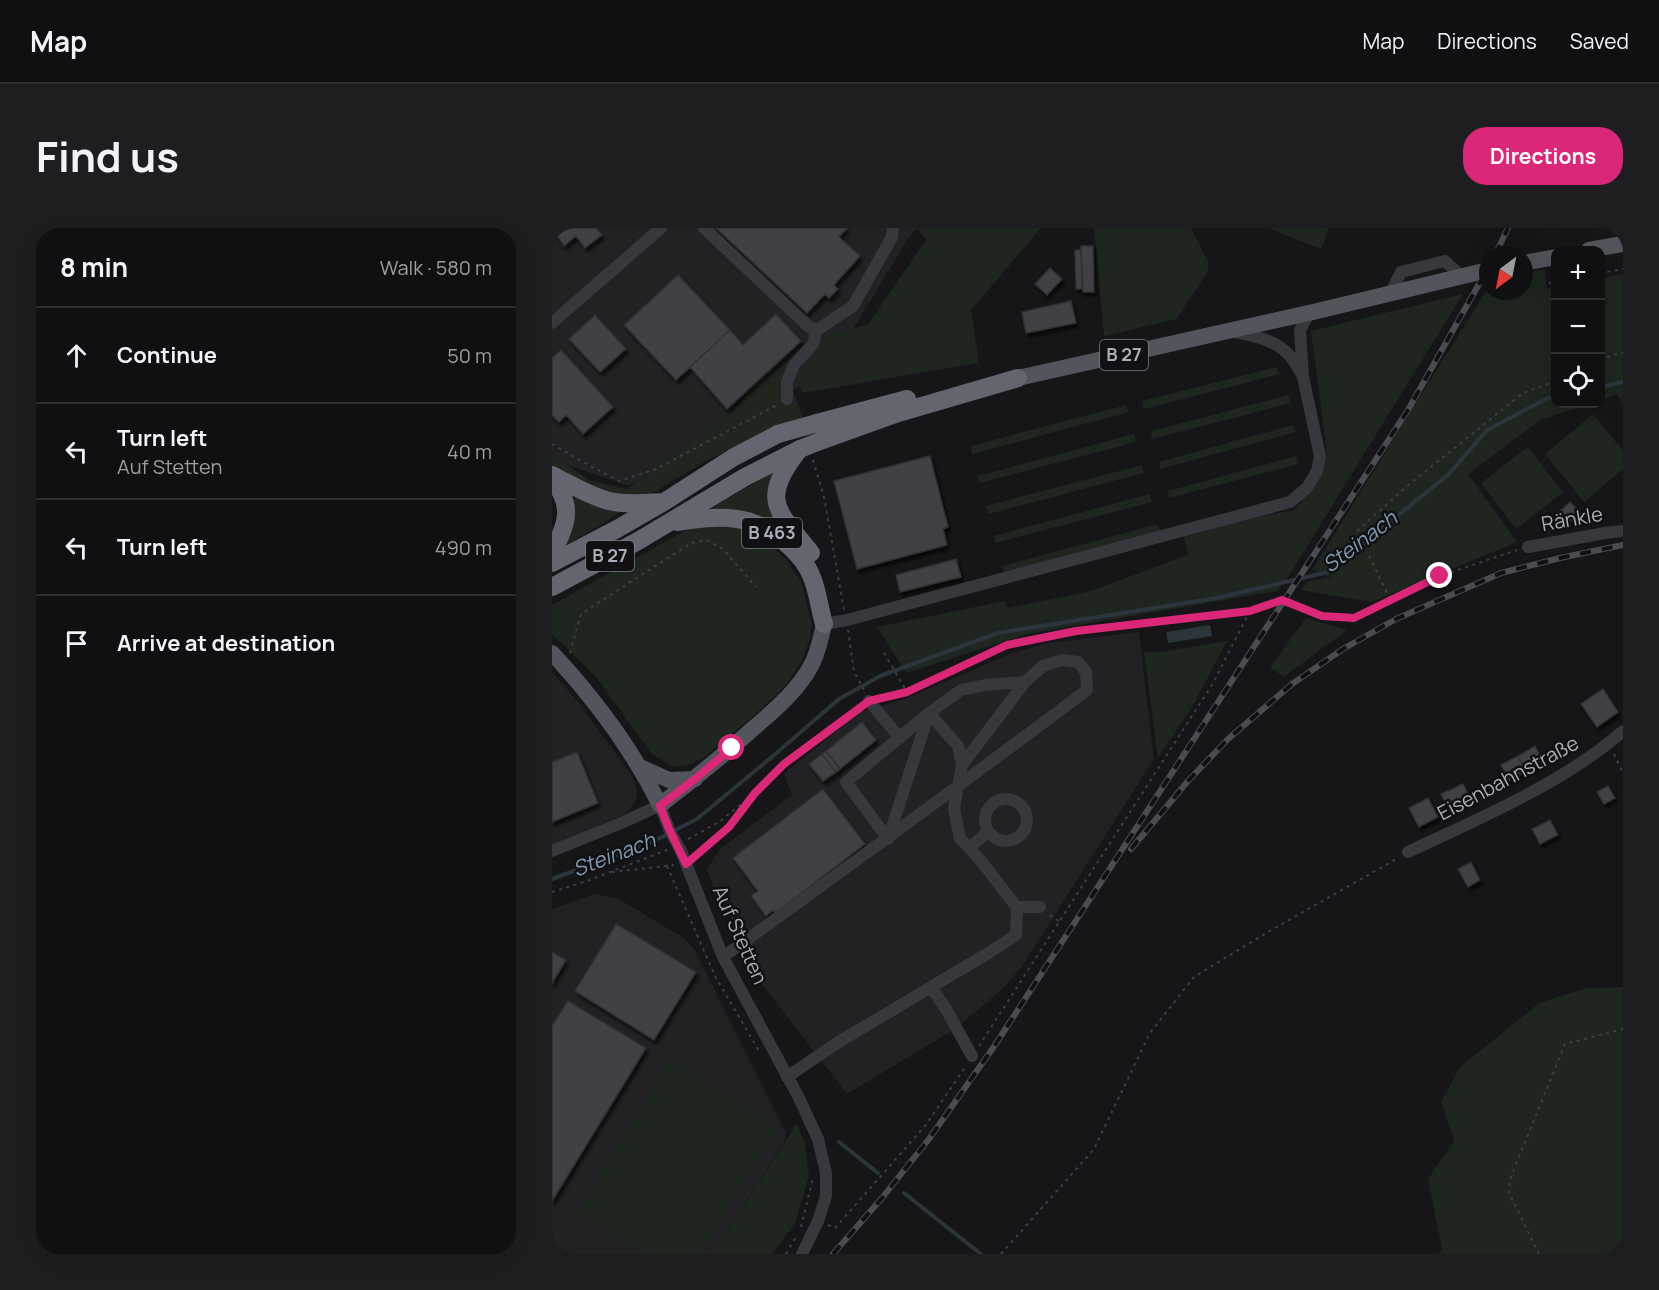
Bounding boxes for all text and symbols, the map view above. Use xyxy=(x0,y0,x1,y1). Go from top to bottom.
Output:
text: Map xyxy=(30,22,87,60)
text: Map xyxy=(1363,27,1404,55)
text: Directions xyxy=(1437,27,1537,55)
text: Saved xyxy=(1570,27,1629,55)
text: Find us xyxy=(36,127,179,185)
button: Directions xyxy=(1463,127,1623,185)
north arrow xyxy=(1479,246,1533,300)
map controls xyxy=(1551,246,1605,408)
button: + xyxy=(1551,246,1605,300)
text: 8 min xyxy=(60,249,128,285)
text: Walk · 580 m xyxy=(380,254,492,281)
button: − xyxy=(1551,300,1605,354)
icon: ahead xyxy=(60,339,93,372)
text: Continue xyxy=(117,340,217,370)
road number: B 27 xyxy=(1100,340,1148,370)
text: 50 m xyxy=(447,342,492,369)
button: locate xyxy=(1551,354,1605,408)
text: Turn left xyxy=(117,423,207,453)
icon: left xyxy=(60,435,93,468)
text: 40 m xyxy=(447,438,492,465)
text: Auf Stetten xyxy=(117,453,222,480)
street label: Ränkle xyxy=(1539,500,1605,537)
water label: Steinach xyxy=(1316,503,1404,578)
road number: B 463 xyxy=(742,518,802,548)
icon: left xyxy=(60,531,93,564)
text: Turn left xyxy=(117,532,207,562)
text: 490 m xyxy=(435,534,492,561)
road number: B 27 xyxy=(586,541,634,571)
route end xyxy=(1426,562,1452,588)
icon: arrive xyxy=(60,627,93,660)
text: Arrive at destination xyxy=(117,628,335,658)
street label: Eisenbahnstraße xyxy=(1432,729,1583,826)
route start xyxy=(718,734,744,760)
water label: Steinach xyxy=(568,825,660,883)
street label: Auf Stetten xyxy=(707,881,774,988)

